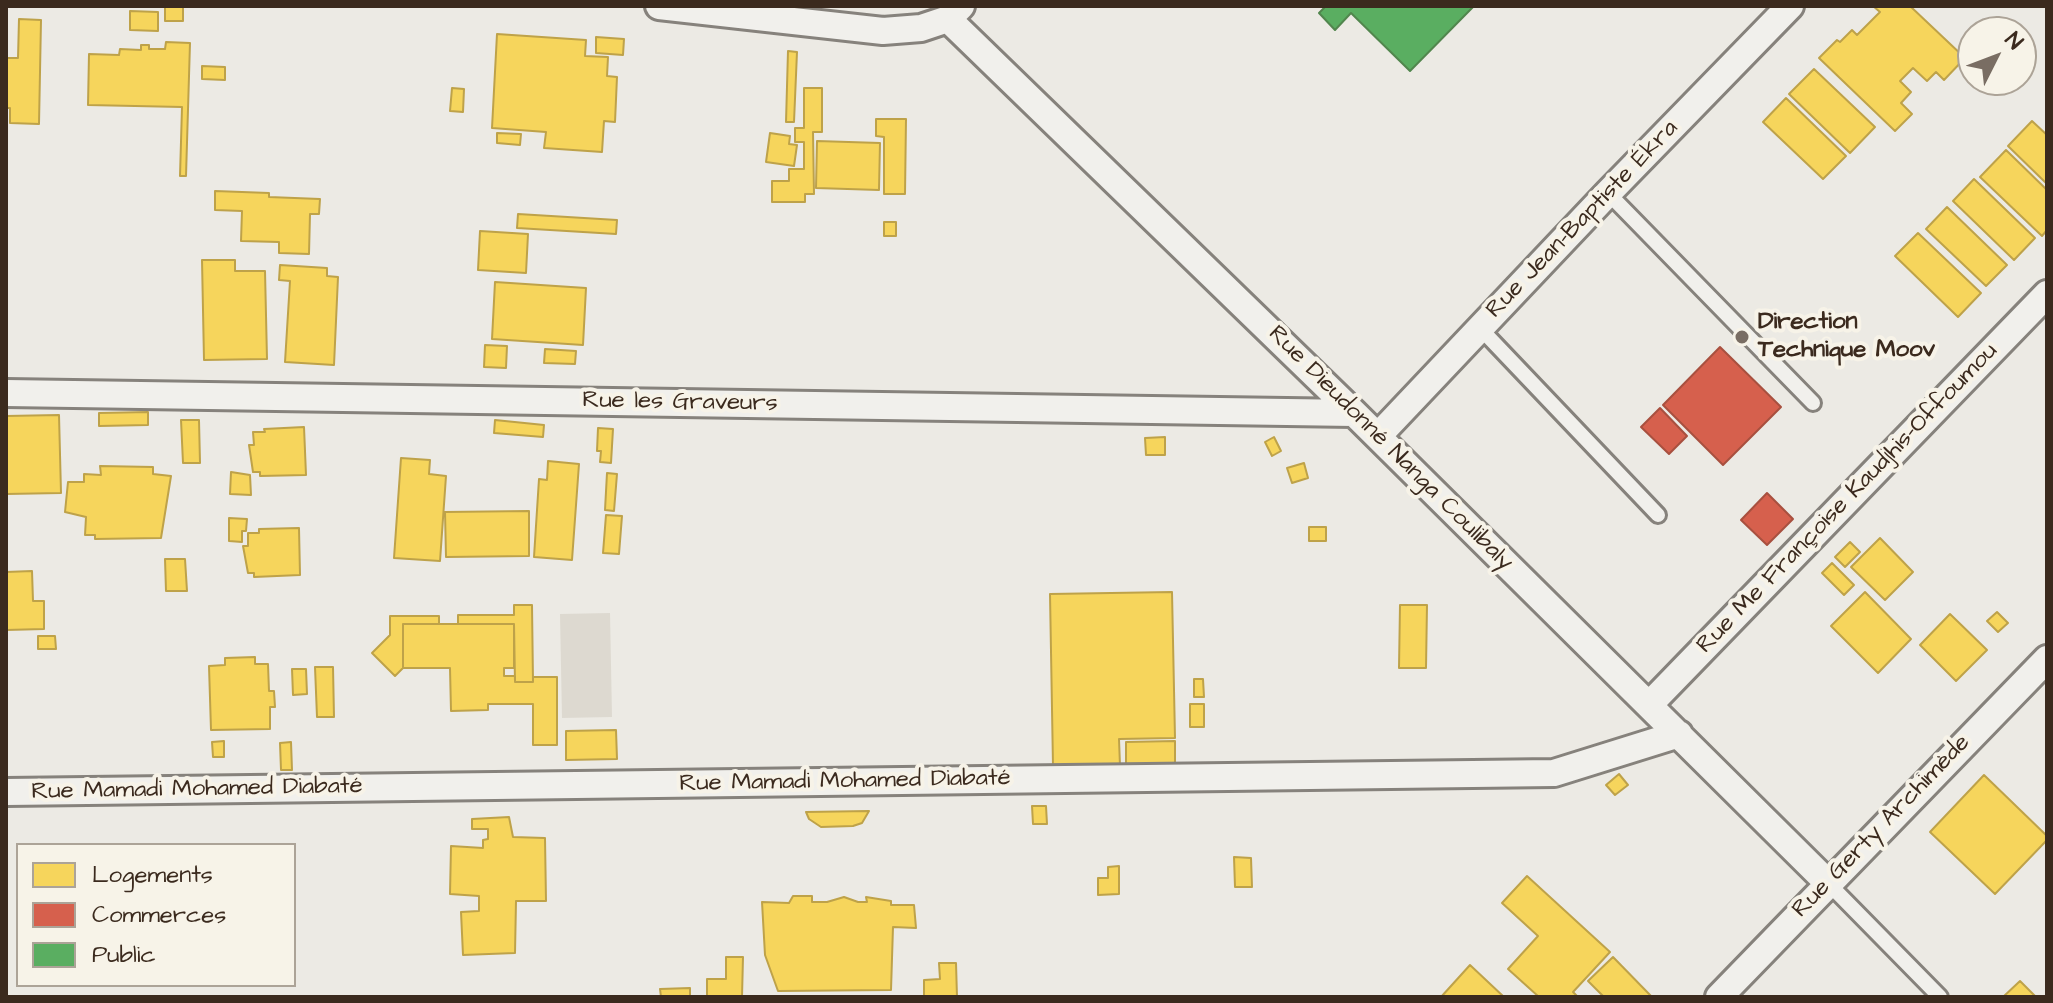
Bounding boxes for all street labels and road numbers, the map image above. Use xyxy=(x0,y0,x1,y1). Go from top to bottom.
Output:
street label: Rue Jean-Baptiste Ékra xyxy=(1481,115,1685,325)
street label: Rue Dieudonné Nanga Coulibaly xyxy=(1261,320,1519,578)
street label: Rue Me Françoise Kaudjhis-Offoumou xyxy=(1692,338,2004,660)
street label: Rue les Graveurs xyxy=(582,387,778,419)
street label: Rue Gerty Archimède xyxy=(1787,729,1977,925)
street label: Rue Mamadi Mohamed Diabaté xyxy=(679,765,1011,799)
street label: Rue Mamadi Mohamed Diabaté xyxy=(31,773,363,807)

